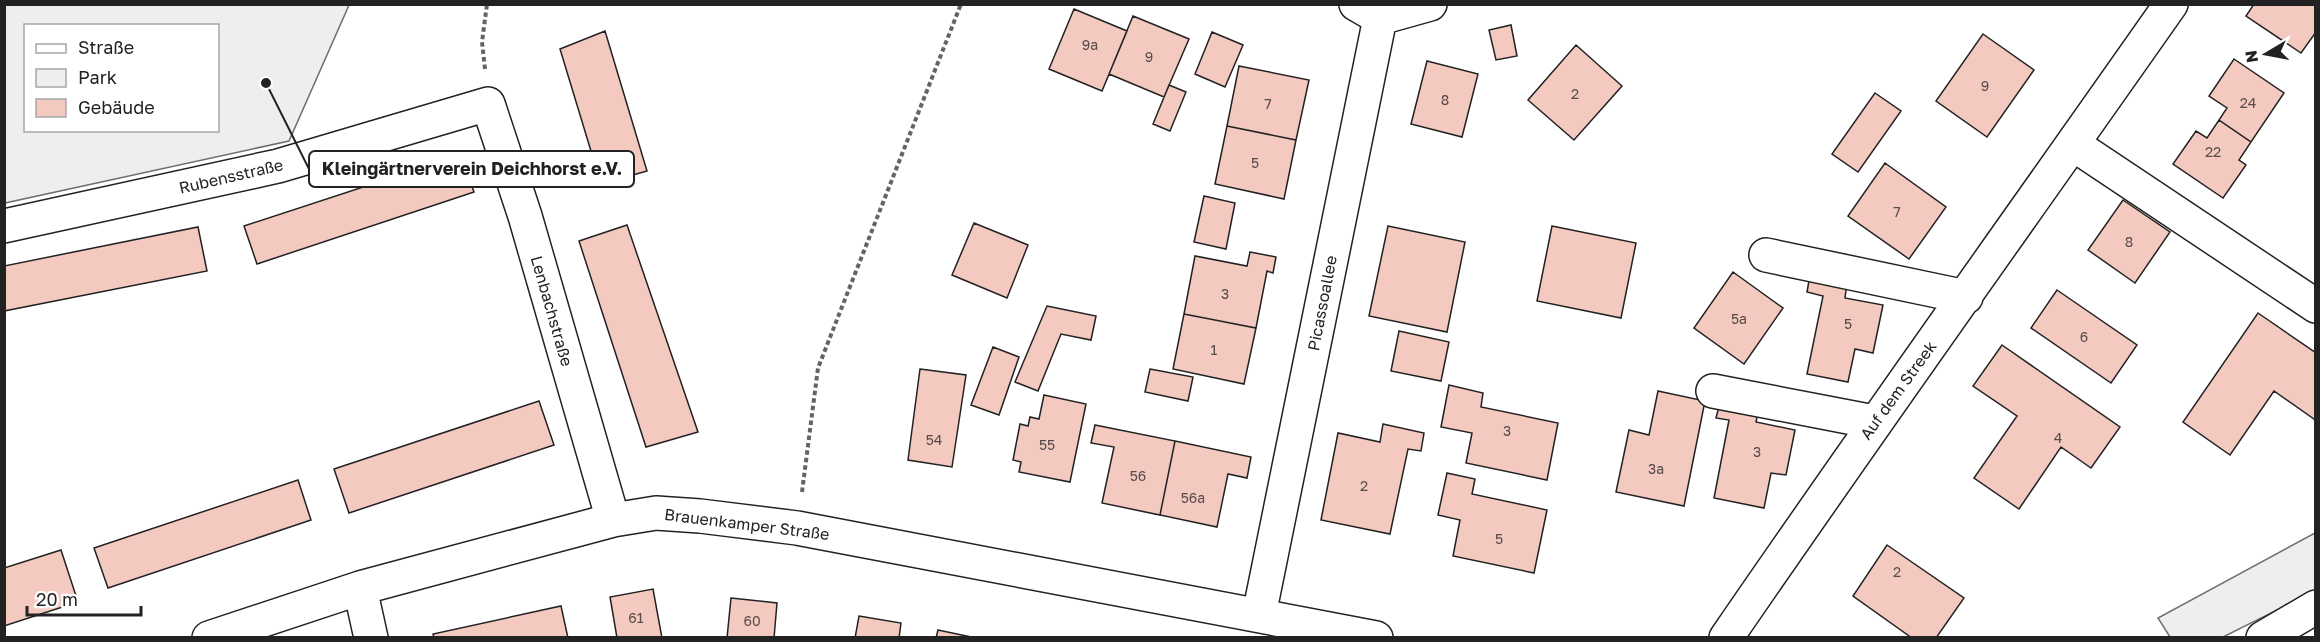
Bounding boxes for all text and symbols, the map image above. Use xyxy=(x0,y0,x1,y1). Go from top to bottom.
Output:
legend xyxy=(24,24,219,132)
north arrow xyxy=(2236,24,2296,84)
text: Straße xyxy=(78,36,134,58)
house number: 9a xyxy=(1082,36,1098,53)
house number: 9 xyxy=(1145,48,1153,65)
text: N xyxy=(2240,49,2262,64)
text: Park xyxy=(78,66,117,88)
house number: 9 xyxy=(1981,77,1989,94)
house number: 2 xyxy=(1571,85,1579,102)
house number: 8 xyxy=(1441,91,1449,108)
house number: 24 xyxy=(2240,94,2256,111)
house number: 7 xyxy=(1264,95,1272,112)
text: Gebäude xyxy=(78,96,155,118)
house number: 22 xyxy=(2205,143,2221,160)
callout: Kleingärtnerverein Deichhorst e.V. xyxy=(309,151,634,187)
street label: Rubensstraße xyxy=(177,154,285,198)
house number: 5 xyxy=(1251,154,1259,171)
text: Kleingärtnerverein Deichhorst e.V. xyxy=(322,157,622,179)
house number: 7 xyxy=(1893,203,1901,220)
house number: 8 xyxy=(2125,233,2133,250)
street label: Lenbachstraße xyxy=(527,253,577,369)
street label: Picassoallee xyxy=(1303,254,1341,352)
house number: 3 xyxy=(1221,285,1229,302)
house number: 5a xyxy=(1731,310,1747,327)
house number: 5 xyxy=(1844,315,1852,332)
house number: 6 xyxy=(2080,328,2088,345)
street label: Auf dem Streek xyxy=(1855,337,1941,443)
house number: 1 xyxy=(1211,341,1218,358)
house number: 3 xyxy=(1503,422,1511,439)
house number: 4 xyxy=(2054,429,2062,446)
house number: 54 xyxy=(926,431,942,448)
house number: 55 xyxy=(1039,436,1055,453)
house number: 3 xyxy=(1753,443,1761,460)
house number: 3a xyxy=(1648,460,1664,477)
house number: 56 xyxy=(1130,467,1146,484)
house number: 2 xyxy=(1360,477,1368,494)
house number: 56a xyxy=(1181,489,1205,506)
street label: Brauenkamper Straße xyxy=(663,504,831,544)
house number: 5 xyxy=(1495,530,1503,547)
house number: 2 xyxy=(1893,563,1901,580)
scale bar xyxy=(27,579,141,617)
text: 20 m xyxy=(36,588,78,610)
house number: 61 xyxy=(628,609,644,626)
house number: 60 xyxy=(743,612,761,629)

